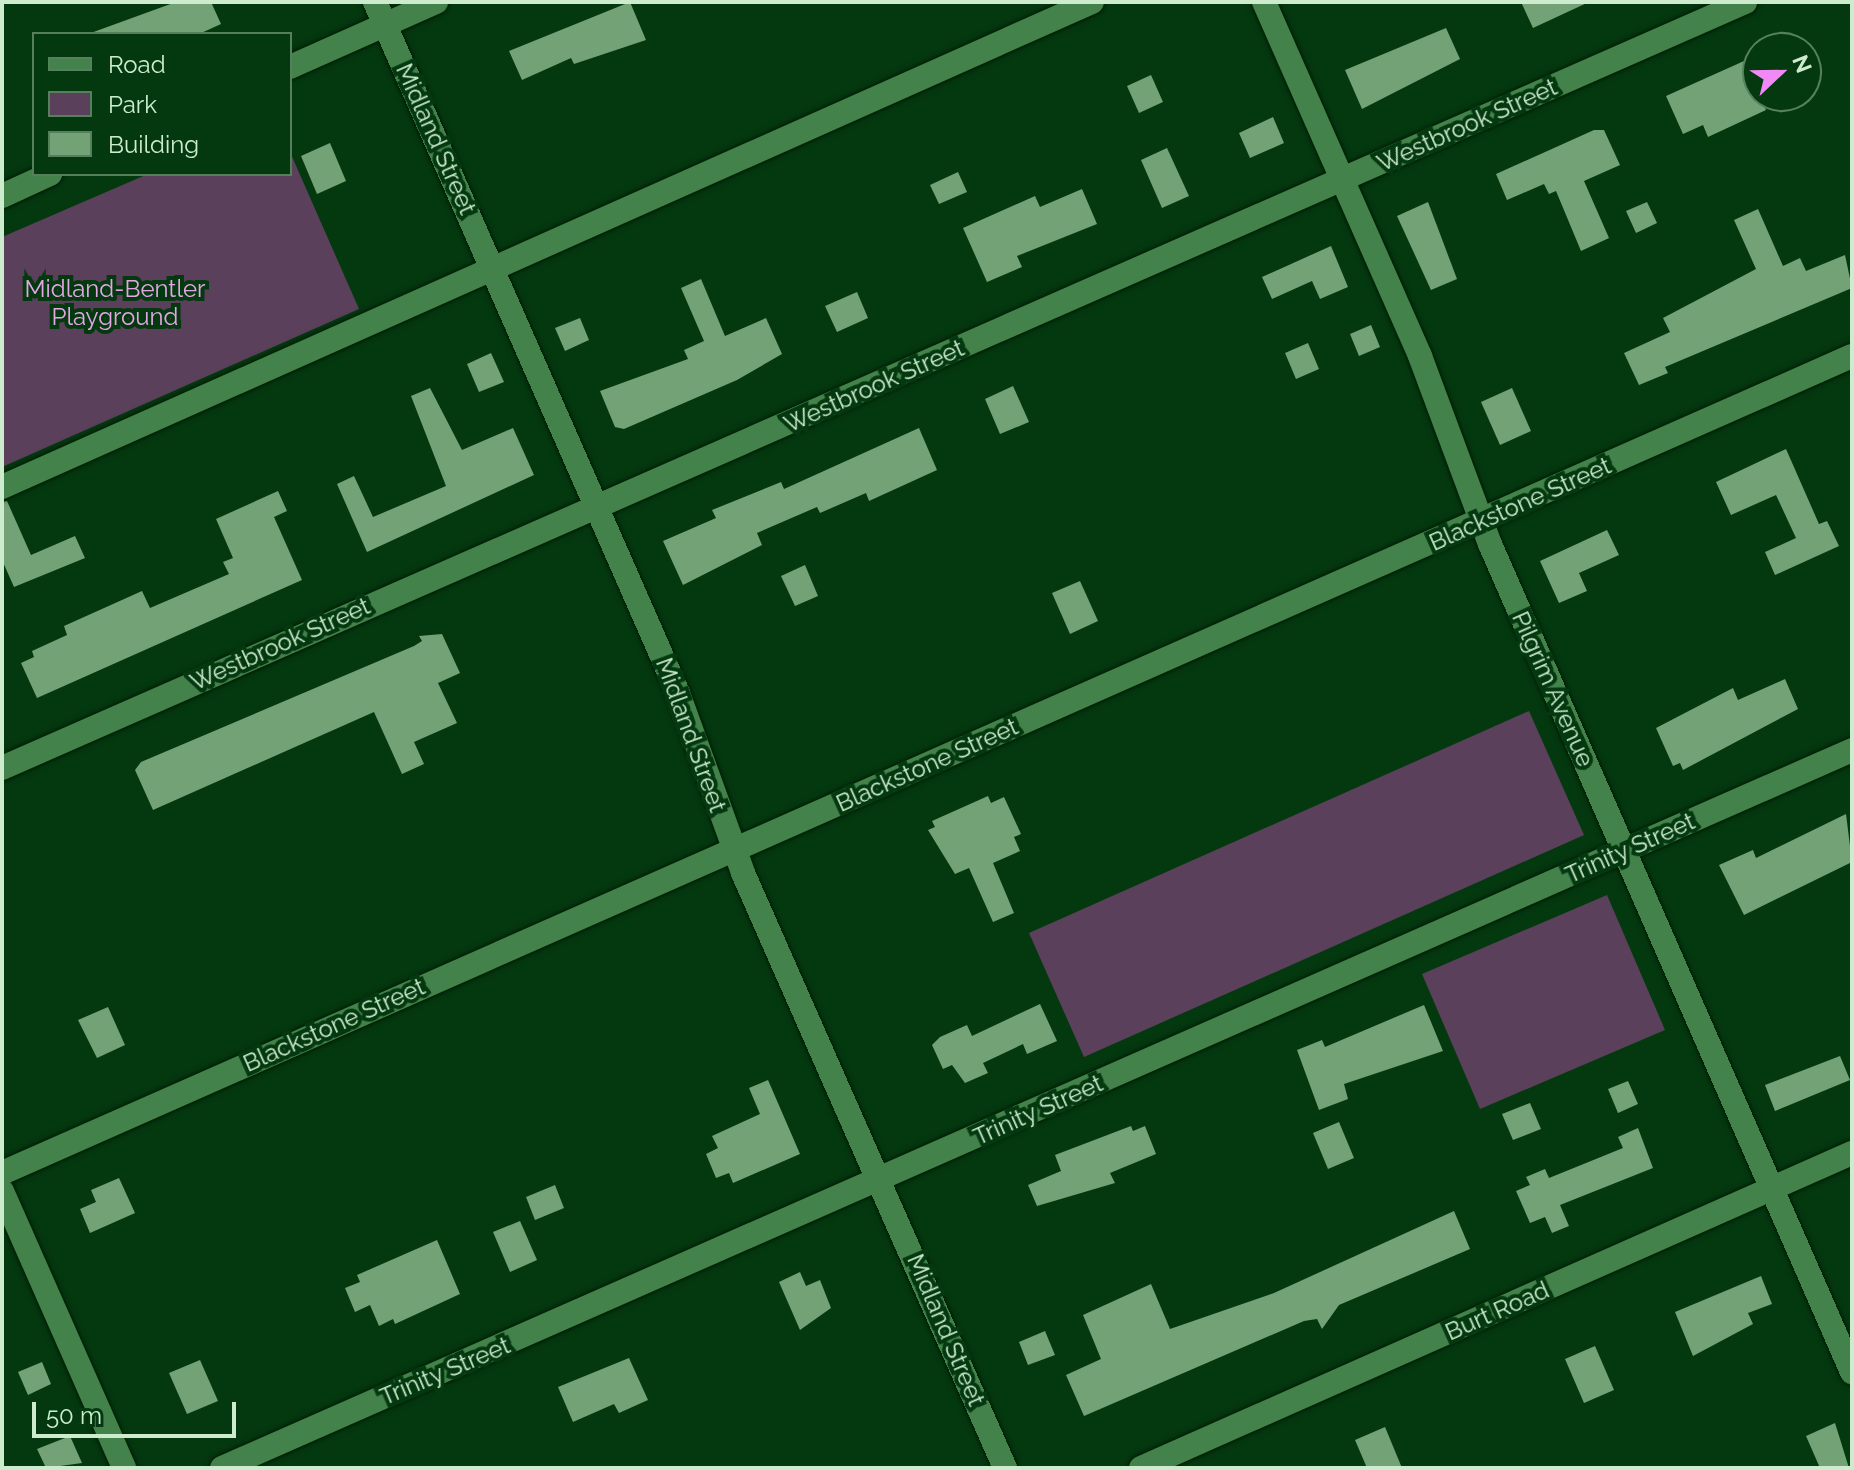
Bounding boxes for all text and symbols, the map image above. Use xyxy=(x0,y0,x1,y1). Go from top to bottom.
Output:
legend xyxy=(32,32,292,176)
north arrow xyxy=(1742,32,1822,112)
text: Road xyxy=(108,50,166,79)
text: N xyxy=(1787,51,1818,76)
street label: Midland Street xyxy=(390,59,482,219)
street label: Westbrook Street xyxy=(1373,72,1561,178)
text: Park xyxy=(108,90,157,119)
text: Building xyxy=(108,130,199,159)
park label: Midland-Bentler Playground xyxy=(25,275,205,331)
street label: Westbrook Street xyxy=(780,333,968,439)
street label: Blackstone Street xyxy=(1425,451,1615,557)
street label: Westbrook Street xyxy=(186,591,374,697)
street label: Pilgrim Avenue xyxy=(1506,607,1600,771)
street label: Midland Street xyxy=(650,654,732,816)
street label: Blackstone Street xyxy=(832,712,1022,818)
street label: Trinity Street xyxy=(1561,807,1699,889)
street label: Blackstone Street xyxy=(239,972,429,1078)
street label: Trinity Street xyxy=(969,1069,1107,1151)
street label: Midland Street xyxy=(901,1250,991,1410)
street label: Burt Road xyxy=(1441,1275,1553,1347)
street label: Trinity Street xyxy=(375,1331,515,1411)
scale bar xyxy=(36,1386,240,1436)
text: 50 m xyxy=(46,1401,102,1430)

